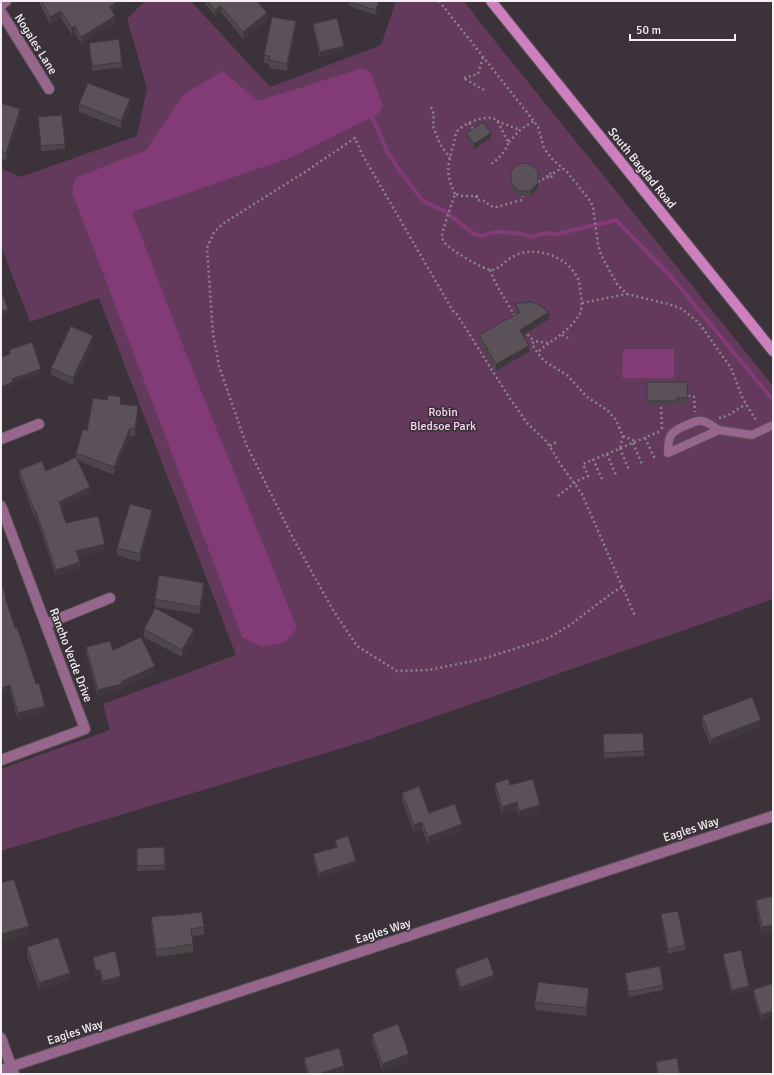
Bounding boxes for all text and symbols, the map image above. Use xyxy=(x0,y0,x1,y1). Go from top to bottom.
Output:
street label: Nogales Lane xyxy=(11,11,60,77)
scale bar xyxy=(630,16,735,42)
text: 50 m xyxy=(636,23,661,38)
street label: South Bagdad Road xyxy=(604,125,679,212)
park label: Robin Bledsoe Park xyxy=(410,405,476,434)
street label: Rancho Verde Drive xyxy=(46,606,95,704)
street label: Eagles Way xyxy=(661,813,721,846)
street label: Eagles Way xyxy=(353,915,413,948)
street label: Eagles Way xyxy=(45,1016,105,1049)

